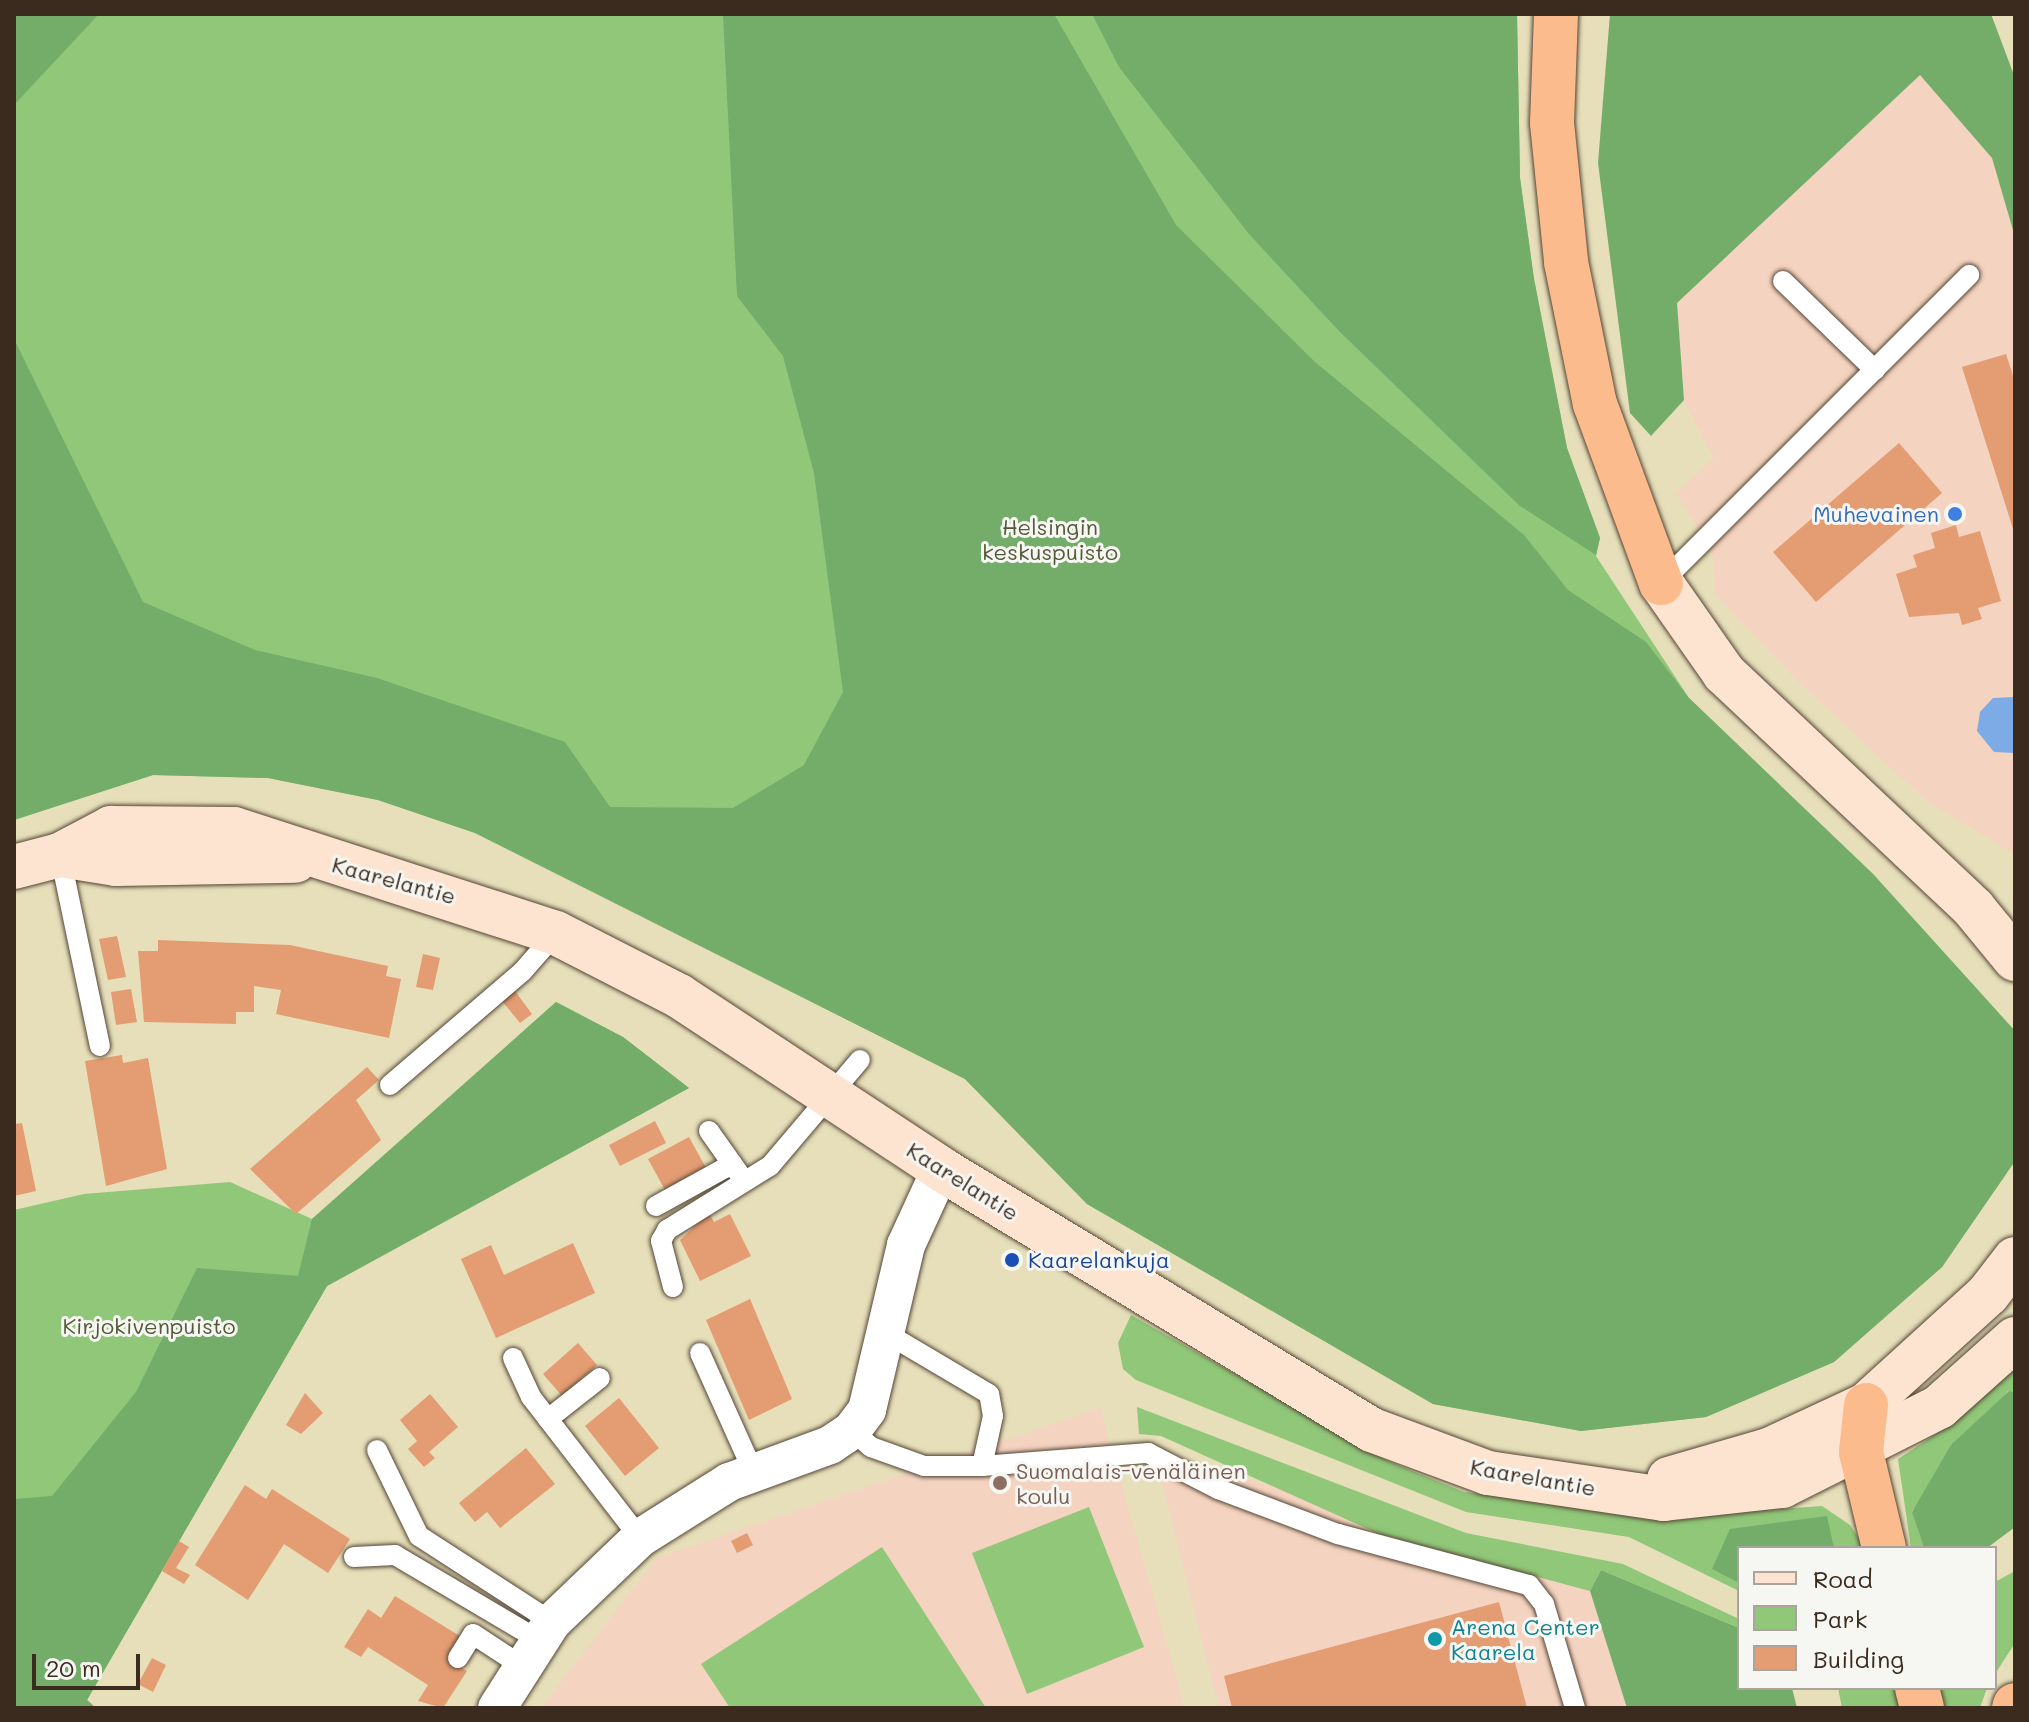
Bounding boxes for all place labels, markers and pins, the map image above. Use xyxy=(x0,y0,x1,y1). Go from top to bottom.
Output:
place label: Muhevainen xyxy=(1813,501,1939,527)
marker: Muhevainen xyxy=(1946,505,1964,523)
place label: Kaarelankuja xyxy=(1028,1247,1170,1273)
marker: Kaarelankuja xyxy=(1003,1251,1021,1269)
place label: Suomalais-venäläinen koulu xyxy=(1016,1457,1246,1508)
marker: Suomalais-venäläinen koulu xyxy=(991,1474,1009,1492)
place label: Arena Center Kaarela xyxy=(1451,1613,1600,1664)
marker: Arena Center Kaarela xyxy=(1426,1630,1444,1648)

